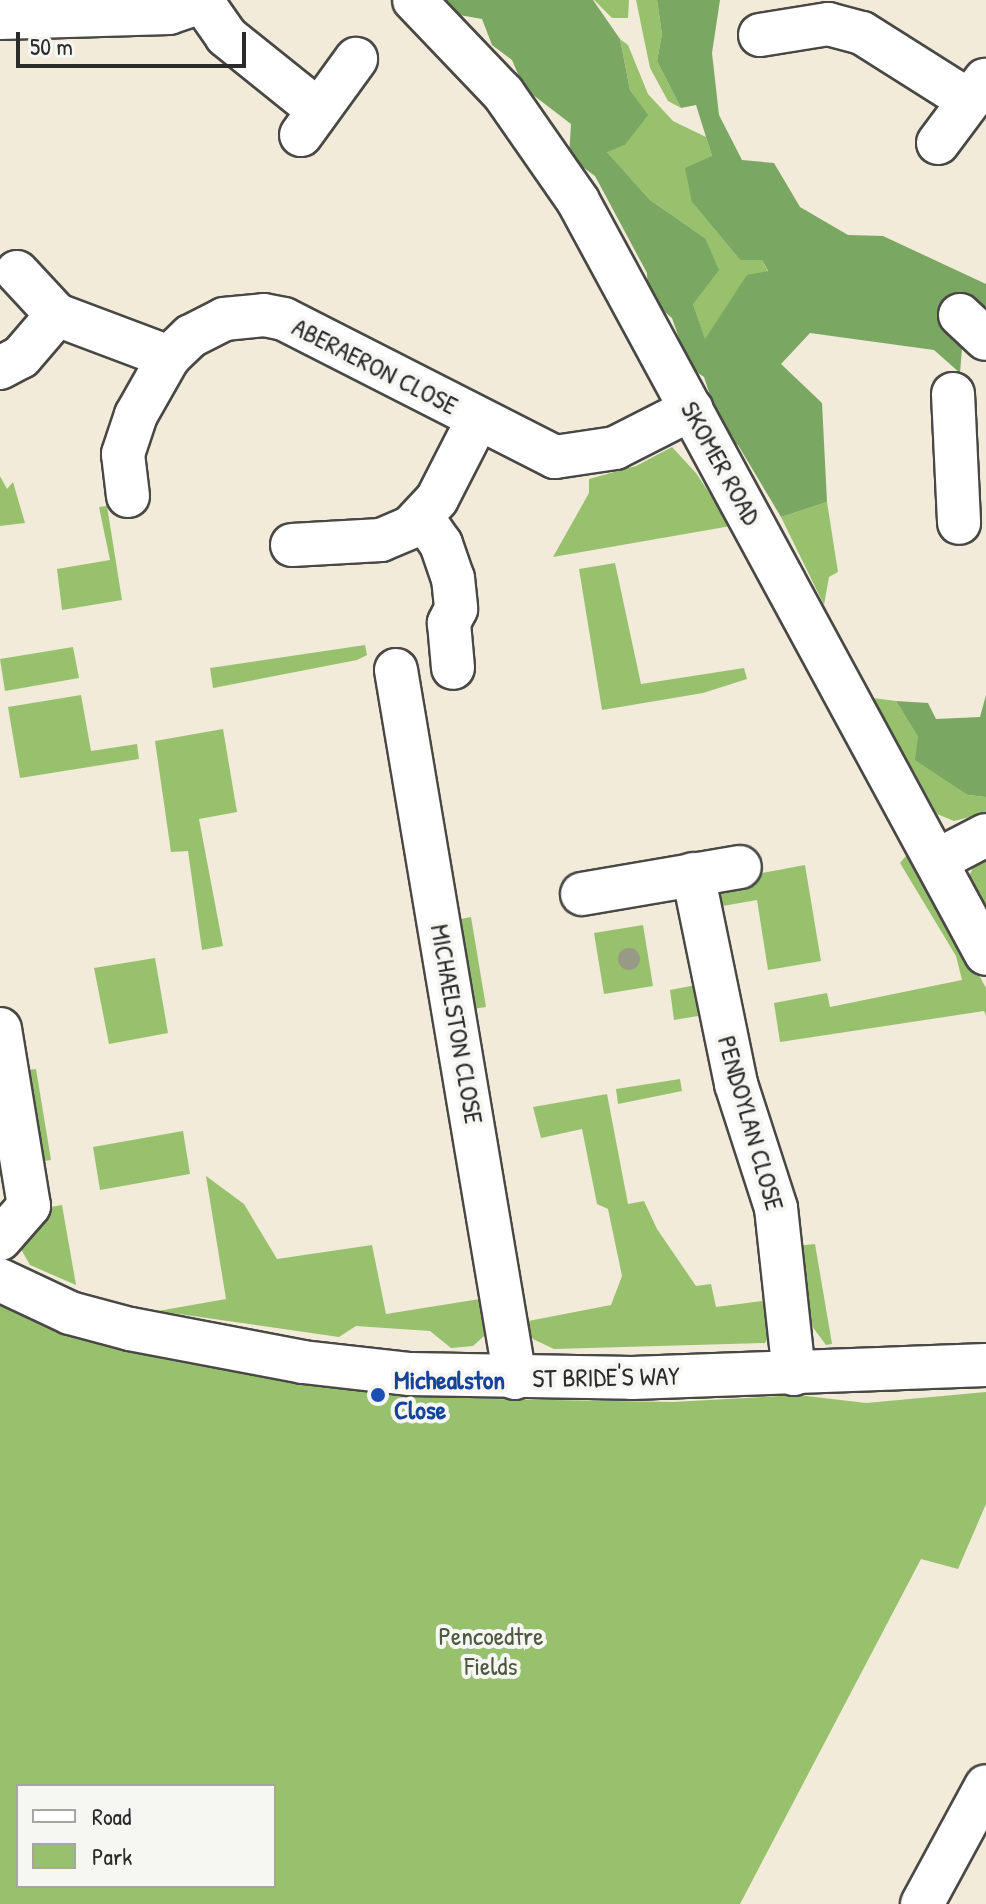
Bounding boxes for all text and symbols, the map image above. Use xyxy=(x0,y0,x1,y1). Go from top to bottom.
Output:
scale bar xyxy=(20,16,250,66)
text: 50 m xyxy=(30,30,73,62)
street label: ABERAERON CLOSE xyxy=(287,311,463,421)
street label: SKOMER ROAD xyxy=(674,396,768,530)
street label: MICHAELSTON CLOSE xyxy=(424,922,490,1126)
street label: PENDOYLAN CLOSE xyxy=(711,1032,791,1214)
street label: ST BRIDE'S WAY xyxy=(532,1360,680,1394)
place label: Michealston Close xyxy=(394,1364,505,1426)
marker: Michealston Close xyxy=(369,1386,387,1404)
park label: Pencoedtre Fields xyxy=(439,1620,543,1682)
legend xyxy=(16,1784,276,1888)
text: Road xyxy=(92,1800,131,1832)
text: Park xyxy=(92,1840,132,1872)

